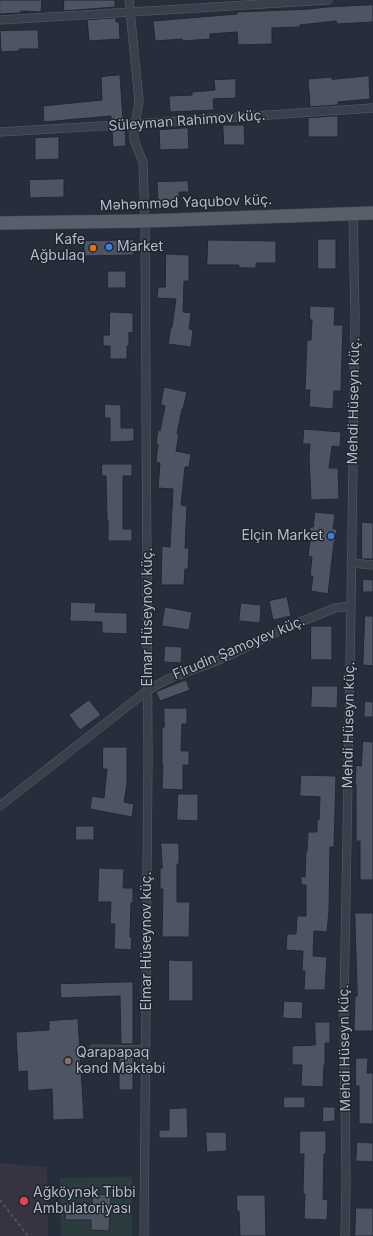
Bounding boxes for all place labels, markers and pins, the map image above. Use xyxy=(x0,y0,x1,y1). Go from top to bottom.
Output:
place label: Kafe Ağbulaq xyxy=(30,232,85,264)
place label: Market xyxy=(117,239,163,255)
marker: Market xyxy=(104,242,114,252)
marker: Kafe Ağbulaq xyxy=(88,243,98,253)
place label: Elçin Market xyxy=(241,528,323,544)
marker: Elçin Market xyxy=(326,531,336,541)
place label: Qarapapaq kənd Məktəbi xyxy=(76,1045,165,1078)
marker: Qarapapaq kənd Məktəbi xyxy=(63,1056,73,1066)
place label: Ağköynək Tibbi Ambulatoriyası xyxy=(33,1185,136,1218)
marker: Ağköynək Tibbi Ambulatoriyası xyxy=(18,1195,30,1207)

